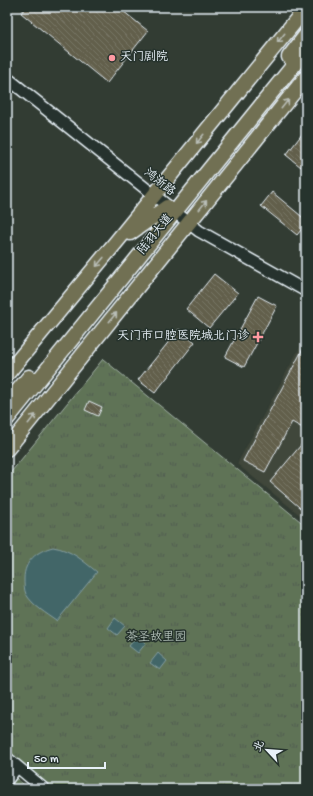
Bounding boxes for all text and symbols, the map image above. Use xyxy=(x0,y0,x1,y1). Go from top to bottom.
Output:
one-way arrow xyxy=(277,32,286,43)
place label: 天门剧院 xyxy=(120,49,168,65)
marker: 天门剧院 xyxy=(107,53,117,63)
one-way arrow xyxy=(280,98,289,109)
one-way arrow xyxy=(195,134,204,144)
street label: 鸿渐路 xyxy=(141,165,179,200)
one-way arrow xyxy=(199,200,208,211)
street label: 陆羽大道 xyxy=(135,211,177,258)
one-way arrow xyxy=(96,256,105,267)
one-way arrow xyxy=(109,312,118,323)
place label: 天门市口腔医院城北门诊 xyxy=(117,328,250,344)
marker: 天门市口腔医院城北门诊 xyxy=(252,331,264,343)
one-way arrow xyxy=(27,413,36,424)
park label: 茶圣故里园 xyxy=(126,630,186,645)
north arrow xyxy=(247,730,287,770)
text: 北 xyxy=(252,739,268,754)
scale bar xyxy=(28,744,105,770)
text: 50 m xyxy=(34,753,59,767)

